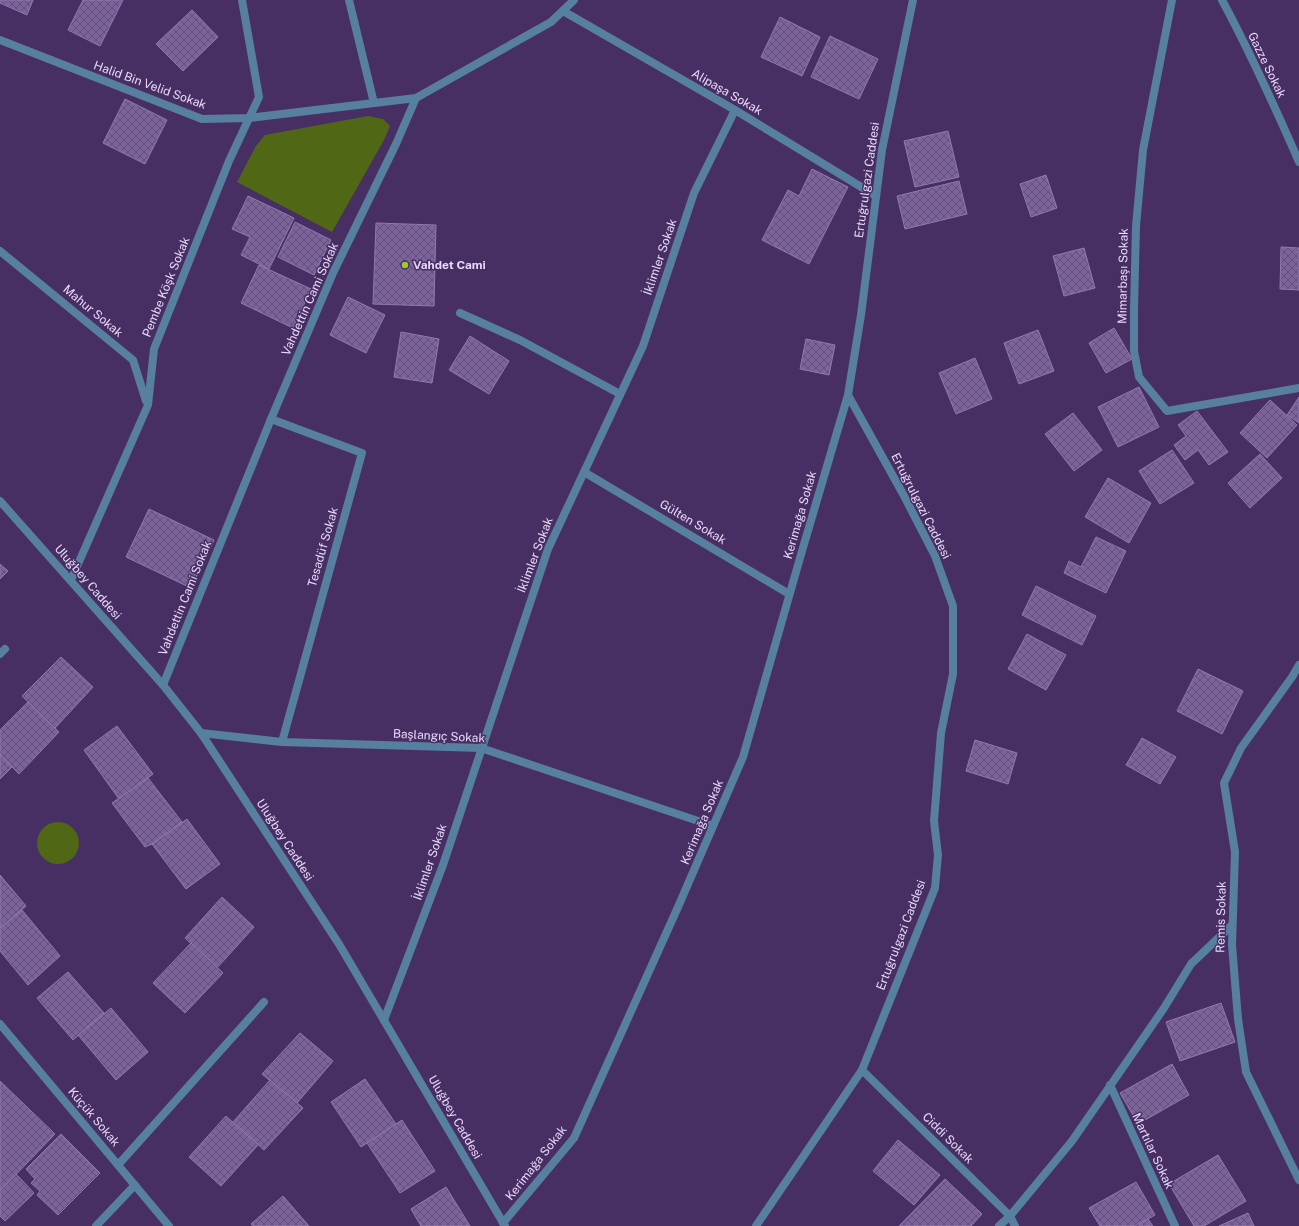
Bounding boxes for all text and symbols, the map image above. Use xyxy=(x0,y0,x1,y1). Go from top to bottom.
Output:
street label: Gazze Sokak xyxy=(1245,30,1289,100)
street label: Halid Bin Velid Sokak xyxy=(92,58,208,112)
street label: Alipaşa Sokak xyxy=(689,66,765,118)
street label: Ertuğrulgazi Caddesi xyxy=(852,121,882,239)
street label: İklimler Sokak xyxy=(640,217,680,297)
street label: Mimarbaşı Sokak xyxy=(1115,228,1131,324)
street label: Pembe Köşk Sokak xyxy=(140,235,193,339)
street label: Vahdettin Cami Sokak xyxy=(279,240,341,358)
place label: Vahdet Cami xyxy=(413,258,486,272)
marker: Vahdet Cami xyxy=(400,260,410,270)
street label: Mahur Sokak xyxy=(60,282,126,340)
street label: Ertuğrulgazi Caddesi xyxy=(888,451,954,561)
street label: Kerimağa Sokak xyxy=(781,469,819,561)
street label: Gülten Sokak xyxy=(657,497,729,547)
street label: Tesadüf Sokak xyxy=(305,505,341,589)
street label: İklimler Sokak xyxy=(514,515,556,595)
street label: Vahdettin Cami Sokak xyxy=(156,538,214,657)
street label: Uluğbey Caddesi xyxy=(52,542,124,622)
street label: Başlangıç Sokak xyxy=(393,727,486,745)
street label: Kerimağa Sokak xyxy=(678,777,726,867)
street label: Uluğbey Caddesi xyxy=(253,797,317,883)
street label: İklimler Sokak xyxy=(410,822,450,902)
street label: Ertuğrulgazi Caddesi xyxy=(874,878,928,992)
street label: Remis Sokak xyxy=(1213,881,1229,953)
street label: Uluğbey Caddesi xyxy=(425,1073,485,1161)
street label: Küçük Sokak xyxy=(65,1085,123,1150)
street label: Ciddi Sokak xyxy=(920,1110,977,1167)
street label: Martılar Sokak xyxy=(1129,1111,1177,1191)
street label: Kerimağa Sokak xyxy=(502,1123,570,1203)

